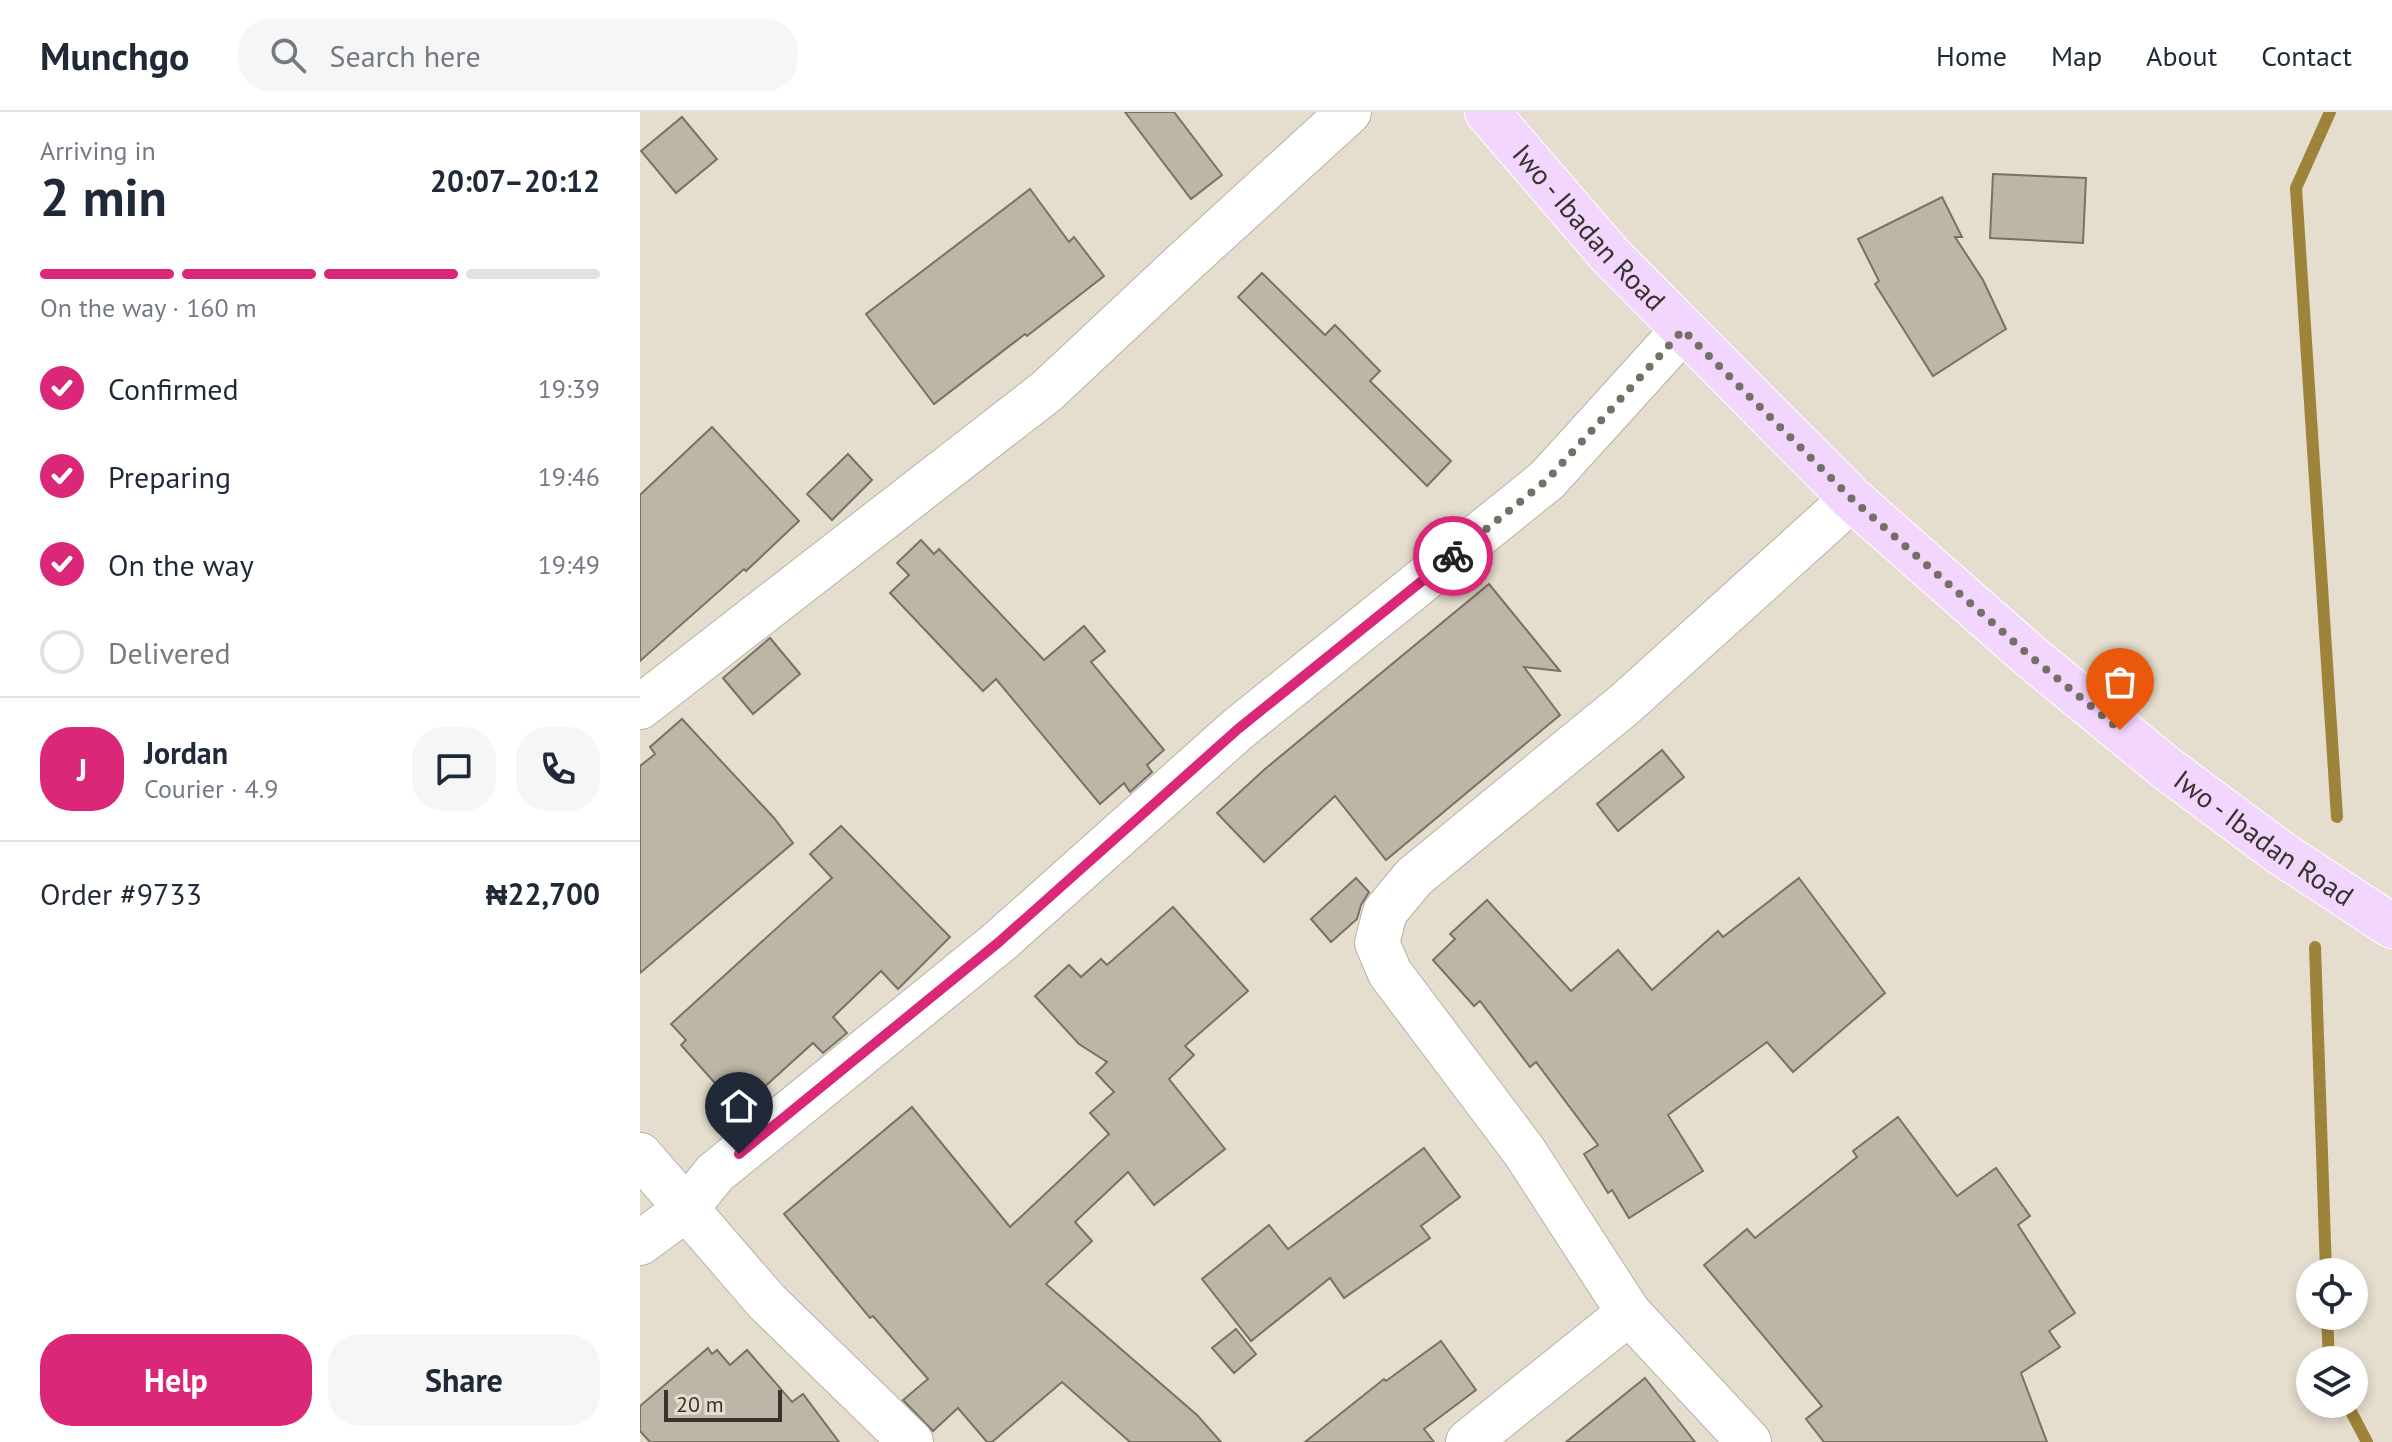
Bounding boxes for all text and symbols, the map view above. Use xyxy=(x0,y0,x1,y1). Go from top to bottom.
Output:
search box xyxy=(238,19,798,91)
text: Munchgo xyxy=(40,31,190,80)
icon: search xyxy=(266,33,310,77)
text: Search here xyxy=(330,36,481,75)
text: Home xyxy=(1936,37,2007,74)
text: Map xyxy=(2051,37,2102,74)
text: About xyxy=(2146,37,2217,74)
text: Contact xyxy=(2261,37,2352,74)
text: Arriving in xyxy=(40,134,156,167)
street label: Iwo - Ibadan Road xyxy=(1505,136,1674,318)
text: 20:07–20:12 xyxy=(430,161,600,200)
text: 2 min xyxy=(40,163,167,230)
text: On the way · 160 m xyxy=(40,291,257,324)
icon: check xyxy=(40,366,84,410)
text: Confirmed xyxy=(108,369,239,408)
text: 19:39 xyxy=(538,372,600,405)
icon: check xyxy=(40,454,84,498)
text: Preparing xyxy=(108,457,231,496)
text: 19:46 xyxy=(538,460,600,493)
courier xyxy=(1413,516,1493,596)
icon: bike xyxy=(1431,534,1475,578)
icon: check xyxy=(40,542,84,586)
text: On the way xyxy=(108,545,254,584)
text: 19:49 xyxy=(538,548,600,581)
text: Delivered xyxy=(108,633,231,672)
pin xyxy=(2086,648,2154,730)
icon: bag xyxy=(2098,660,2142,704)
button: chat xyxy=(412,727,496,811)
button: phone xyxy=(516,727,600,811)
text: Jordan xyxy=(144,733,228,772)
text: J xyxy=(77,750,87,789)
street label: Iwo - Ibadan Road xyxy=(2167,761,2361,914)
text: Courier · 4.9 xyxy=(144,772,278,805)
text: Order #9733 xyxy=(40,874,202,913)
text: ₦22,700 xyxy=(486,874,600,913)
pin xyxy=(705,1072,773,1154)
icon: home xyxy=(717,1084,761,1128)
map controls xyxy=(2296,1258,2368,1418)
button: locate xyxy=(2296,1258,2368,1330)
button: Help xyxy=(40,1334,312,1426)
button: Share xyxy=(328,1334,600,1426)
button: layers xyxy=(2296,1346,2368,1418)
scale bar xyxy=(664,1386,782,1422)
text: 20 m xyxy=(676,1390,724,1418)

